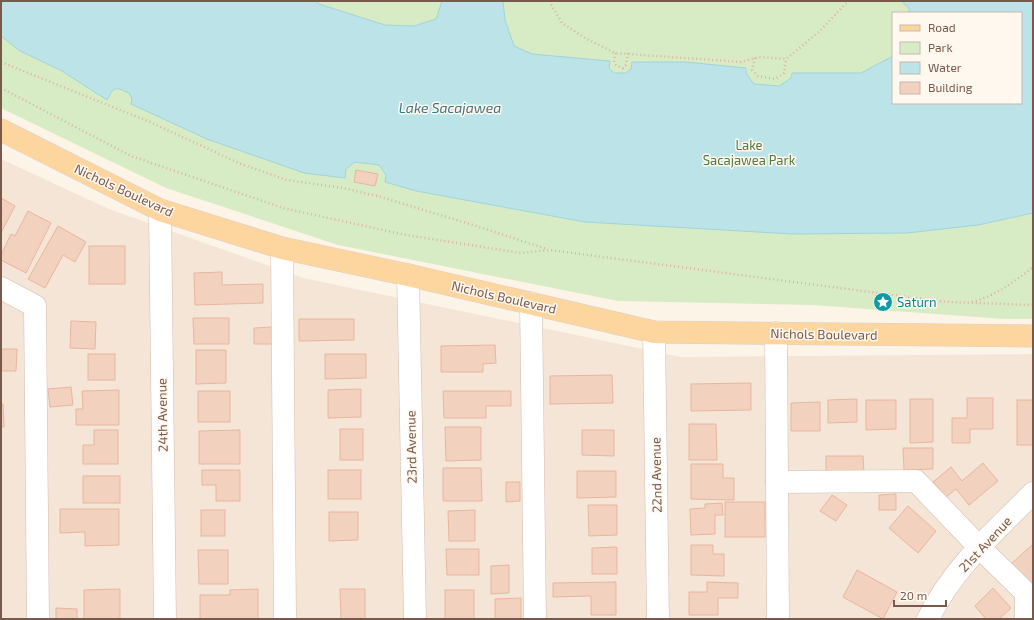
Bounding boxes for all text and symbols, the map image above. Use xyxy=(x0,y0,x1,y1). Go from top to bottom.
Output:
legend xyxy=(892,12,1022,104)
text: Road xyxy=(928,20,956,34)
text: Park xyxy=(928,40,953,54)
text: Water xyxy=(928,60,962,74)
text: Building xyxy=(928,80,973,94)
water label: Lake Sacajawea xyxy=(399,99,501,116)
park label: Lake Sacajawea Park xyxy=(703,137,796,168)
street label: Nichols Boulevard xyxy=(72,160,176,220)
street label: Nichols Boulevard xyxy=(450,277,558,317)
place icon: Saturn xyxy=(872,291,894,313)
place label: Saturn xyxy=(897,294,937,310)
street label: Nichols Boulevard xyxy=(770,325,878,343)
street label: 24th Avenue xyxy=(153,378,171,452)
street label: 23rd Avenue xyxy=(402,410,420,484)
street label: 22nd Avenue xyxy=(647,437,665,513)
street label: 21st Avenue xyxy=(955,513,1015,575)
scale bar xyxy=(894,582,946,608)
text: 20 m xyxy=(900,588,927,602)

